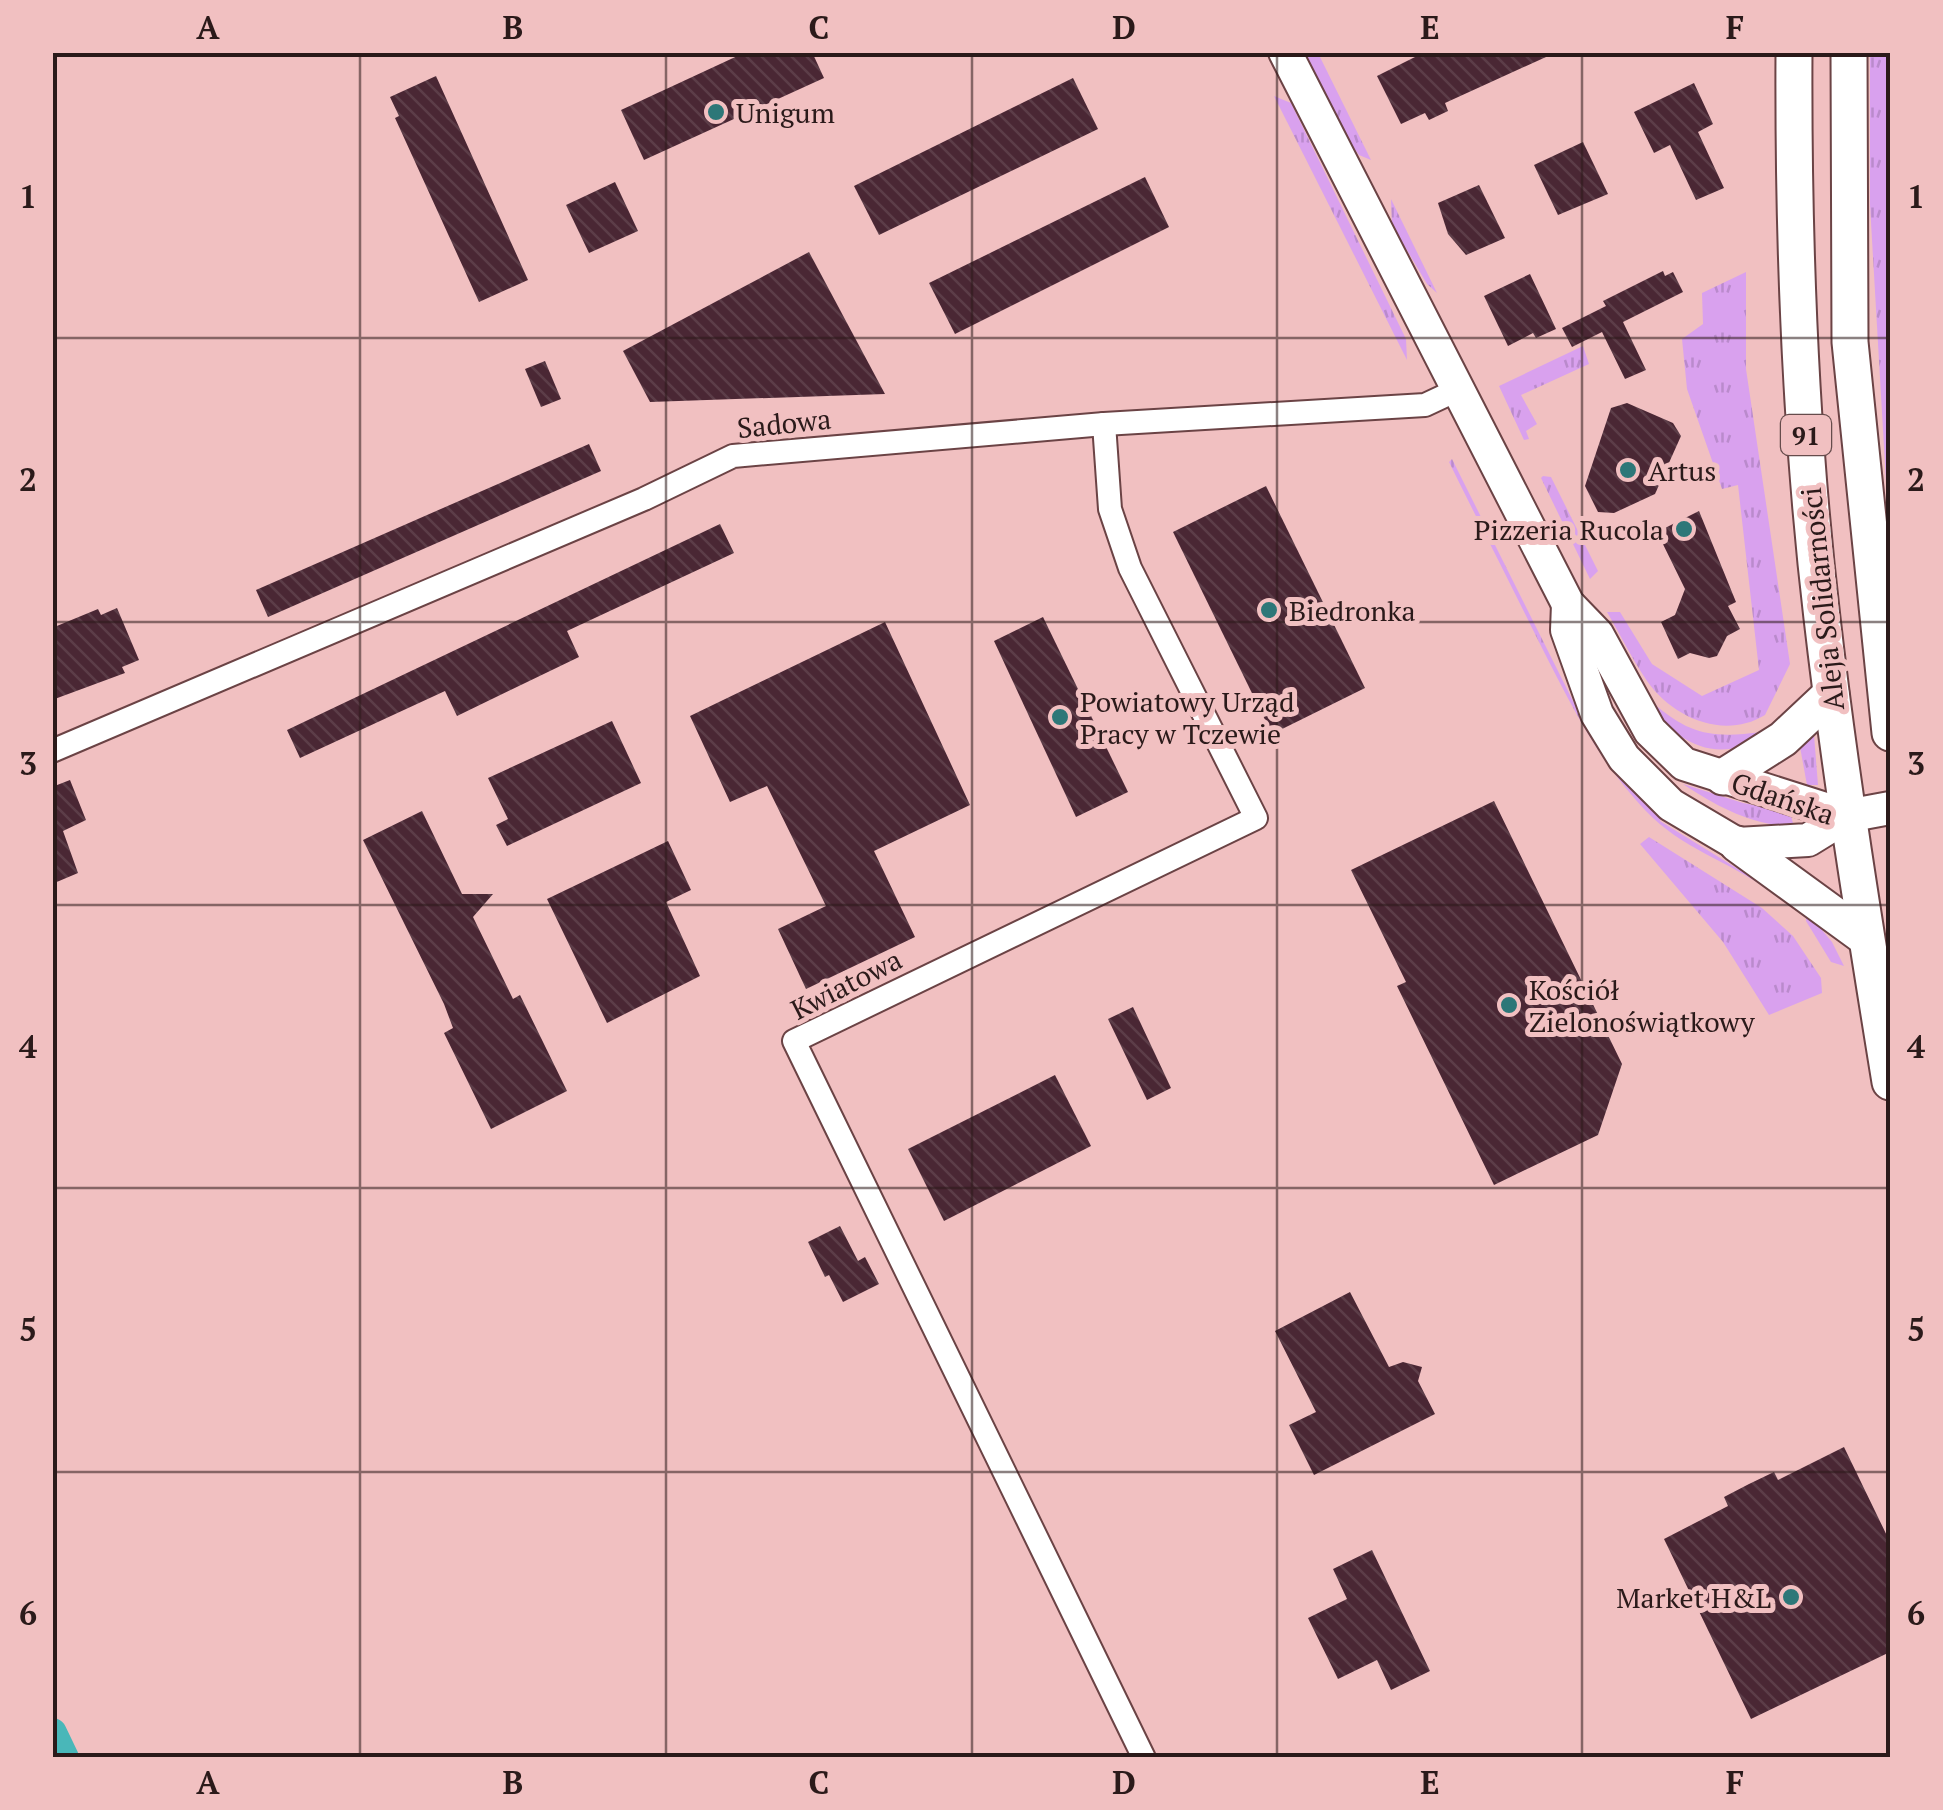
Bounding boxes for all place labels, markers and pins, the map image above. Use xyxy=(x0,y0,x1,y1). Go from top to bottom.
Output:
place label: Unigum xyxy=(736,94,835,131)
marker: Unigum xyxy=(705,101,727,123)
place label: Artus xyxy=(1648,452,1716,489)
marker: Artus xyxy=(1617,459,1639,481)
place label: Pizzeria Rucola xyxy=(1474,511,1664,548)
marker: Pizzeria Rucola xyxy=(1673,518,1695,540)
place label: Biedronka xyxy=(1289,592,1416,629)
marker: Biedronka xyxy=(1258,599,1280,621)
place label: Powiatowy Urząd Pracy w Tczewie xyxy=(1080,683,1295,752)
marker: Powiatowy Urząd Pracy w Tczewie xyxy=(1049,706,1071,728)
place label: Kościół Zielonoświątkowy xyxy=(1529,971,1756,1040)
marker: Kościół Zielonoświątkowy xyxy=(1498,994,1520,1016)
place label: Market H&L xyxy=(1616,1579,1771,1616)
marker: Market H&L xyxy=(1780,1586,1802,1608)

